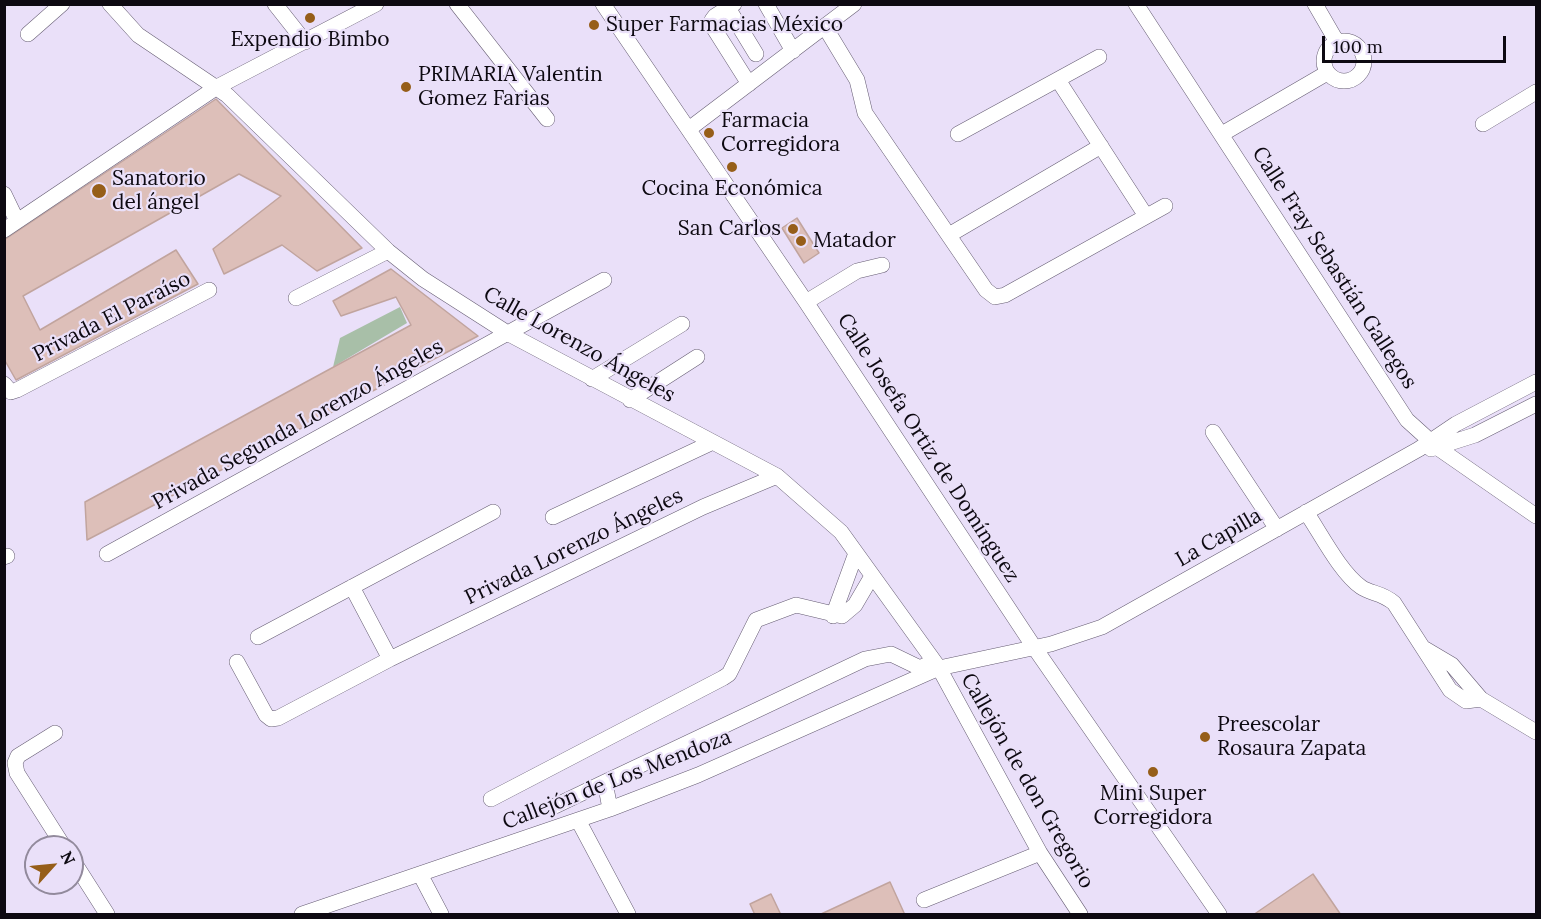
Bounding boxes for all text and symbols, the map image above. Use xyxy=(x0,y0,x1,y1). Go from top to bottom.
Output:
marker: Expendio Bimbo xyxy=(303,11,317,25)
place label: Super Farmacias México xyxy=(606,12,843,38)
marker: Super Farmacias México xyxy=(587,18,601,32)
scale bar xyxy=(1325,24,1510,62)
place label: Expendio Bimbo xyxy=(230,27,390,53)
text: 100 m xyxy=(1333,35,1383,58)
place label: PRIMARIA Valentin Gomez Farias xyxy=(418,62,603,112)
marker: PRIMARIA Valentin Gomez Farias xyxy=(399,80,413,94)
place label: Farmacia Corregidora xyxy=(721,108,840,158)
marker: Farmacia Corregidora xyxy=(702,126,716,140)
street label: Calle Fray Sebastián Gallegos xyxy=(1246,142,1422,394)
marker: Cocina Económica xyxy=(725,160,739,174)
place label: Sanatorio del ángel xyxy=(112,166,206,216)
place label: Cocina Económica xyxy=(641,176,823,202)
marker: Sanatorio del ángel xyxy=(90,182,108,200)
place label: San Carlos xyxy=(678,216,781,242)
marker: San Carlos xyxy=(786,222,800,236)
place label: Matador xyxy=(813,228,896,254)
marker: Matador xyxy=(794,234,808,248)
street label: Privada El Paraíso xyxy=(29,266,195,368)
street label: Calle Lorenzo Ángeles xyxy=(479,282,679,408)
street label: Calle Josefa Ortiz de Domínguez xyxy=(831,309,1025,587)
street label: Privada Segunda Lorenzo Ángeles xyxy=(148,334,448,516)
street label: Privada Lorenzo Ángeles xyxy=(461,483,687,611)
street label: La Capilla xyxy=(1171,503,1267,573)
street label: Callejón de don Gregorio xyxy=(955,669,1099,893)
place label: Preescolar Rosaura Zapata xyxy=(1217,712,1366,762)
street label: Callejón de Los Mendoza xyxy=(499,725,735,835)
marker: Preescolar Rosaura Zapata xyxy=(1198,730,1212,744)
marker: Mini Super Corregidora xyxy=(1146,765,1160,779)
place label: Mini Super Corregidora xyxy=(1093,781,1213,831)
north arrow xyxy=(24,835,84,895)
text: N xyxy=(57,848,80,868)

